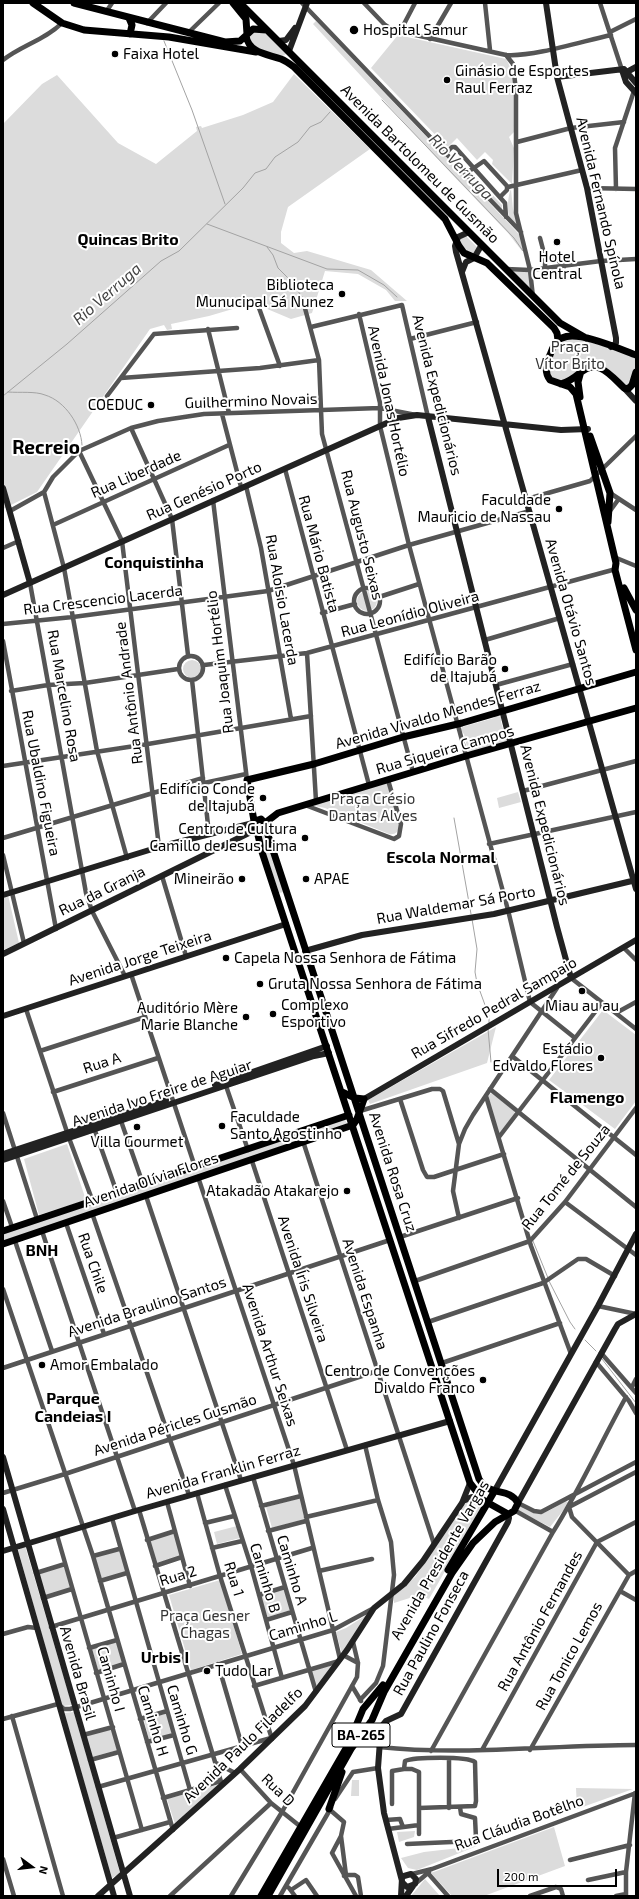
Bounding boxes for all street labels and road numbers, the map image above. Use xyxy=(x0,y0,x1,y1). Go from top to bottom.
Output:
street label: Avenida Bartolomeu de Gusmão xyxy=(337,81,503,247)
street label: Avenida Fernando Spínola xyxy=(572,115,630,291)
street label: Avenida Expedicionários xyxy=(408,313,466,477)
street label: Avenida Jonas Hortélio xyxy=(364,324,414,478)
street label: Guilhermino Novais xyxy=(184,390,318,412)
street label: Rua Liberdade xyxy=(88,446,184,502)
street label: Rua Genésio Porto xyxy=(144,457,264,525)
street label: Rua Augusto Seixas xyxy=(337,468,387,602)
street label: Rua Mário Batista xyxy=(295,493,343,615)
street label: Rua Aloisio Lacerda xyxy=(262,533,302,667)
street label: Avenida Otávio Santos xyxy=(541,536,601,688)
street label: Rua Crescencio Lacerda xyxy=(22,581,184,619)
street label: Rua Leonídio Oliveira xyxy=(339,587,481,641)
street label: Rua Joaquim Hortélio xyxy=(202,590,238,734)
street label: Rua Antônio Andrade xyxy=(111,621,147,765)
street label: Rua Marcelino Rosa xyxy=(43,628,85,764)
street label: Avenida Vivaldo Mendes Ferraz xyxy=(333,677,543,753)
street label: Rua Ubaldino Figueira xyxy=(18,709,64,857)
street label: Rua Siqueira Campos xyxy=(374,722,516,778)
street label: Avenida Expedicionários xyxy=(516,743,574,907)
street label: Rua da Granja xyxy=(56,862,148,920)
street label: Rua Waldemar Sá Porto xyxy=(375,882,537,928)
street label: Avenida Jorge Teixeira xyxy=(66,926,214,990)
street label: Rua Sifredo Pedral Sampaio xyxy=(408,953,580,1063)
street label: Rua A xyxy=(81,1048,123,1078)
street label: Avenida Ivo Freire de Aguiar xyxy=(70,1055,254,1131)
street label: Avenida Rosa Cruz xyxy=(365,1110,421,1234)
street label: Rua Tomé de Souza xyxy=(518,1120,614,1234)
street label: Avenida Olívia Flores xyxy=(81,1148,221,1212)
street label: Avenida Íris Silveira xyxy=(274,1213,332,1345)
street label: Rua Chile xyxy=(74,1230,112,1296)
street label: Avenida Espanha xyxy=(338,1236,392,1352)
street label: Avenida Braulino Santos xyxy=(65,1273,229,1341)
street label: Avenida Arthur Seixas xyxy=(238,1281,302,1429)
street label: Avenida Péricles Gusmão xyxy=(91,1390,259,1460)
street label: Avenida Franklin Ferraz xyxy=(144,1441,302,1503)
street label: Avenida Presidente Vargas xyxy=(387,1477,493,1643)
street label: Caminho A xyxy=(273,1533,311,1607)
street label: Caminho B xyxy=(246,1541,284,1615)
street label: Rua Antônio Fernandes xyxy=(494,1548,586,1694)
street label: Rua 1 xyxy=(220,1559,248,1599)
street label: Rua 2 xyxy=(157,1562,199,1590)
street label: Rua Paulino Fonseca xyxy=(389,1567,473,1699)
street label: Rua Tonico Lemos xyxy=(532,1599,606,1713)
street label: Caminho L xyxy=(267,1607,339,1645)
street label: Avenida Brasil xyxy=(56,1624,100,1722)
street label: Caminho I xyxy=(93,1644,129,1714)
street label: Caminho H xyxy=(134,1683,172,1759)
street label: Caminho G xyxy=(163,1683,201,1757)
street label: Avenida Paulo Filadelfo xyxy=(180,1683,306,1807)
road number: BA-265 xyxy=(332,1723,390,1747)
street label: Rua D xyxy=(258,1770,298,1810)
street label: Rua Cláudia Botêlho xyxy=(452,1791,586,1855)

